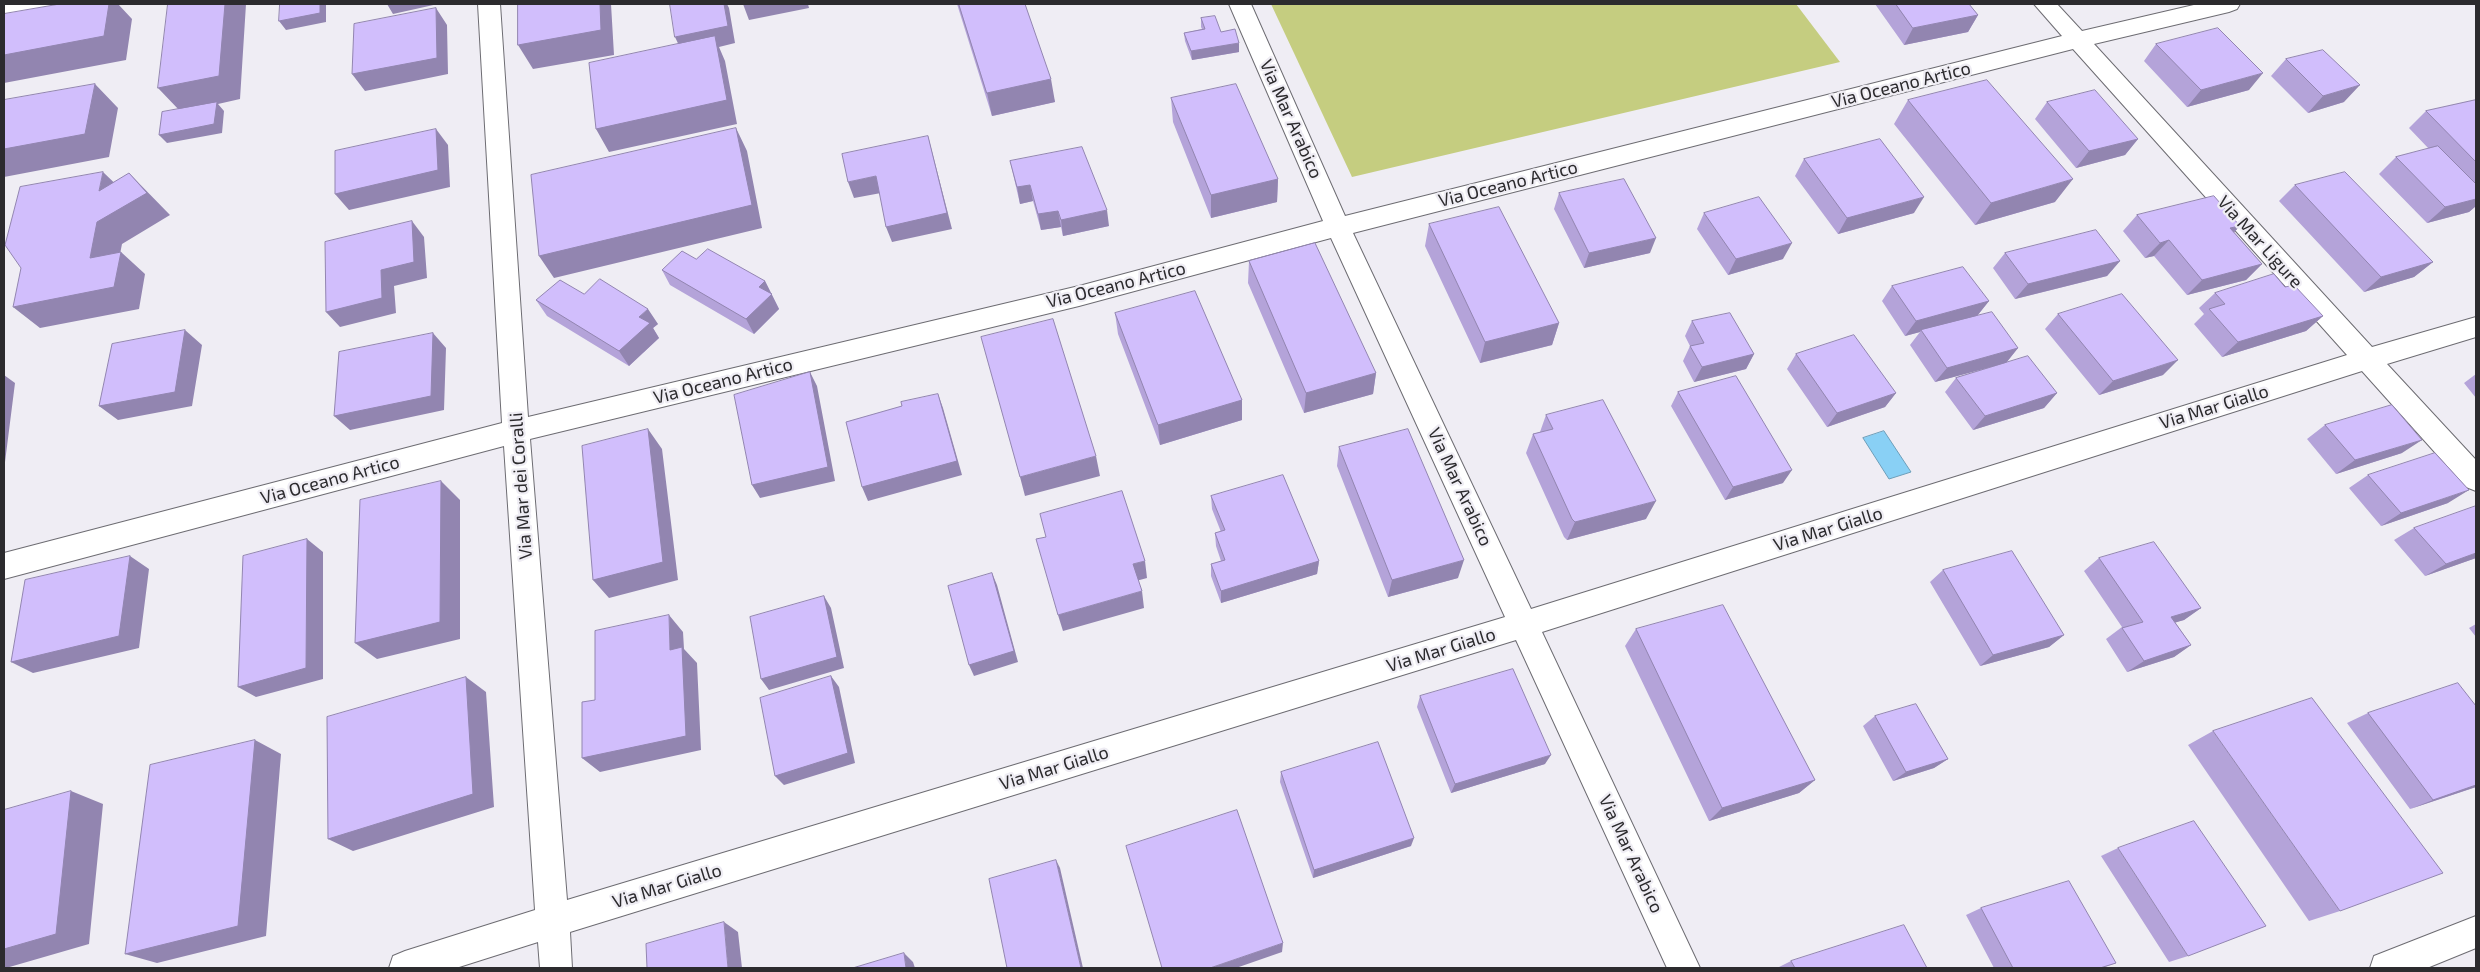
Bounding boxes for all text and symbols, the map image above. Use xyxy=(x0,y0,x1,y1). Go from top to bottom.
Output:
street label: Via Mar Arabico xyxy=(1255,56,1327,182)
street label: Via Oceano Artico xyxy=(1829,57,1973,113)
street label: Via Oceano Artico xyxy=(1436,156,1580,212)
street label: Via Mar Ligure xyxy=(2213,191,2307,293)
street label: Via Oceano Artico xyxy=(1044,257,1188,313)
street label: Via Oceano Artico xyxy=(651,353,795,409)
street label: Via Mar Giallo xyxy=(2157,380,2271,434)
street label: Via Mar dei Coralli xyxy=(505,412,537,560)
street label: Via Mar Arabico xyxy=(1423,424,1497,550)
street label: Via Oceano Artico xyxy=(258,451,402,509)
street label: Via Mar Giallo xyxy=(1771,502,1885,556)
street label: Via Mar Giallo xyxy=(1384,623,1498,677)
street label: Via Mar Giallo xyxy=(997,741,1111,795)
street label: Via Mar Arabico xyxy=(1594,791,1668,917)
street label: Via Mar Giallo xyxy=(610,859,724,913)

